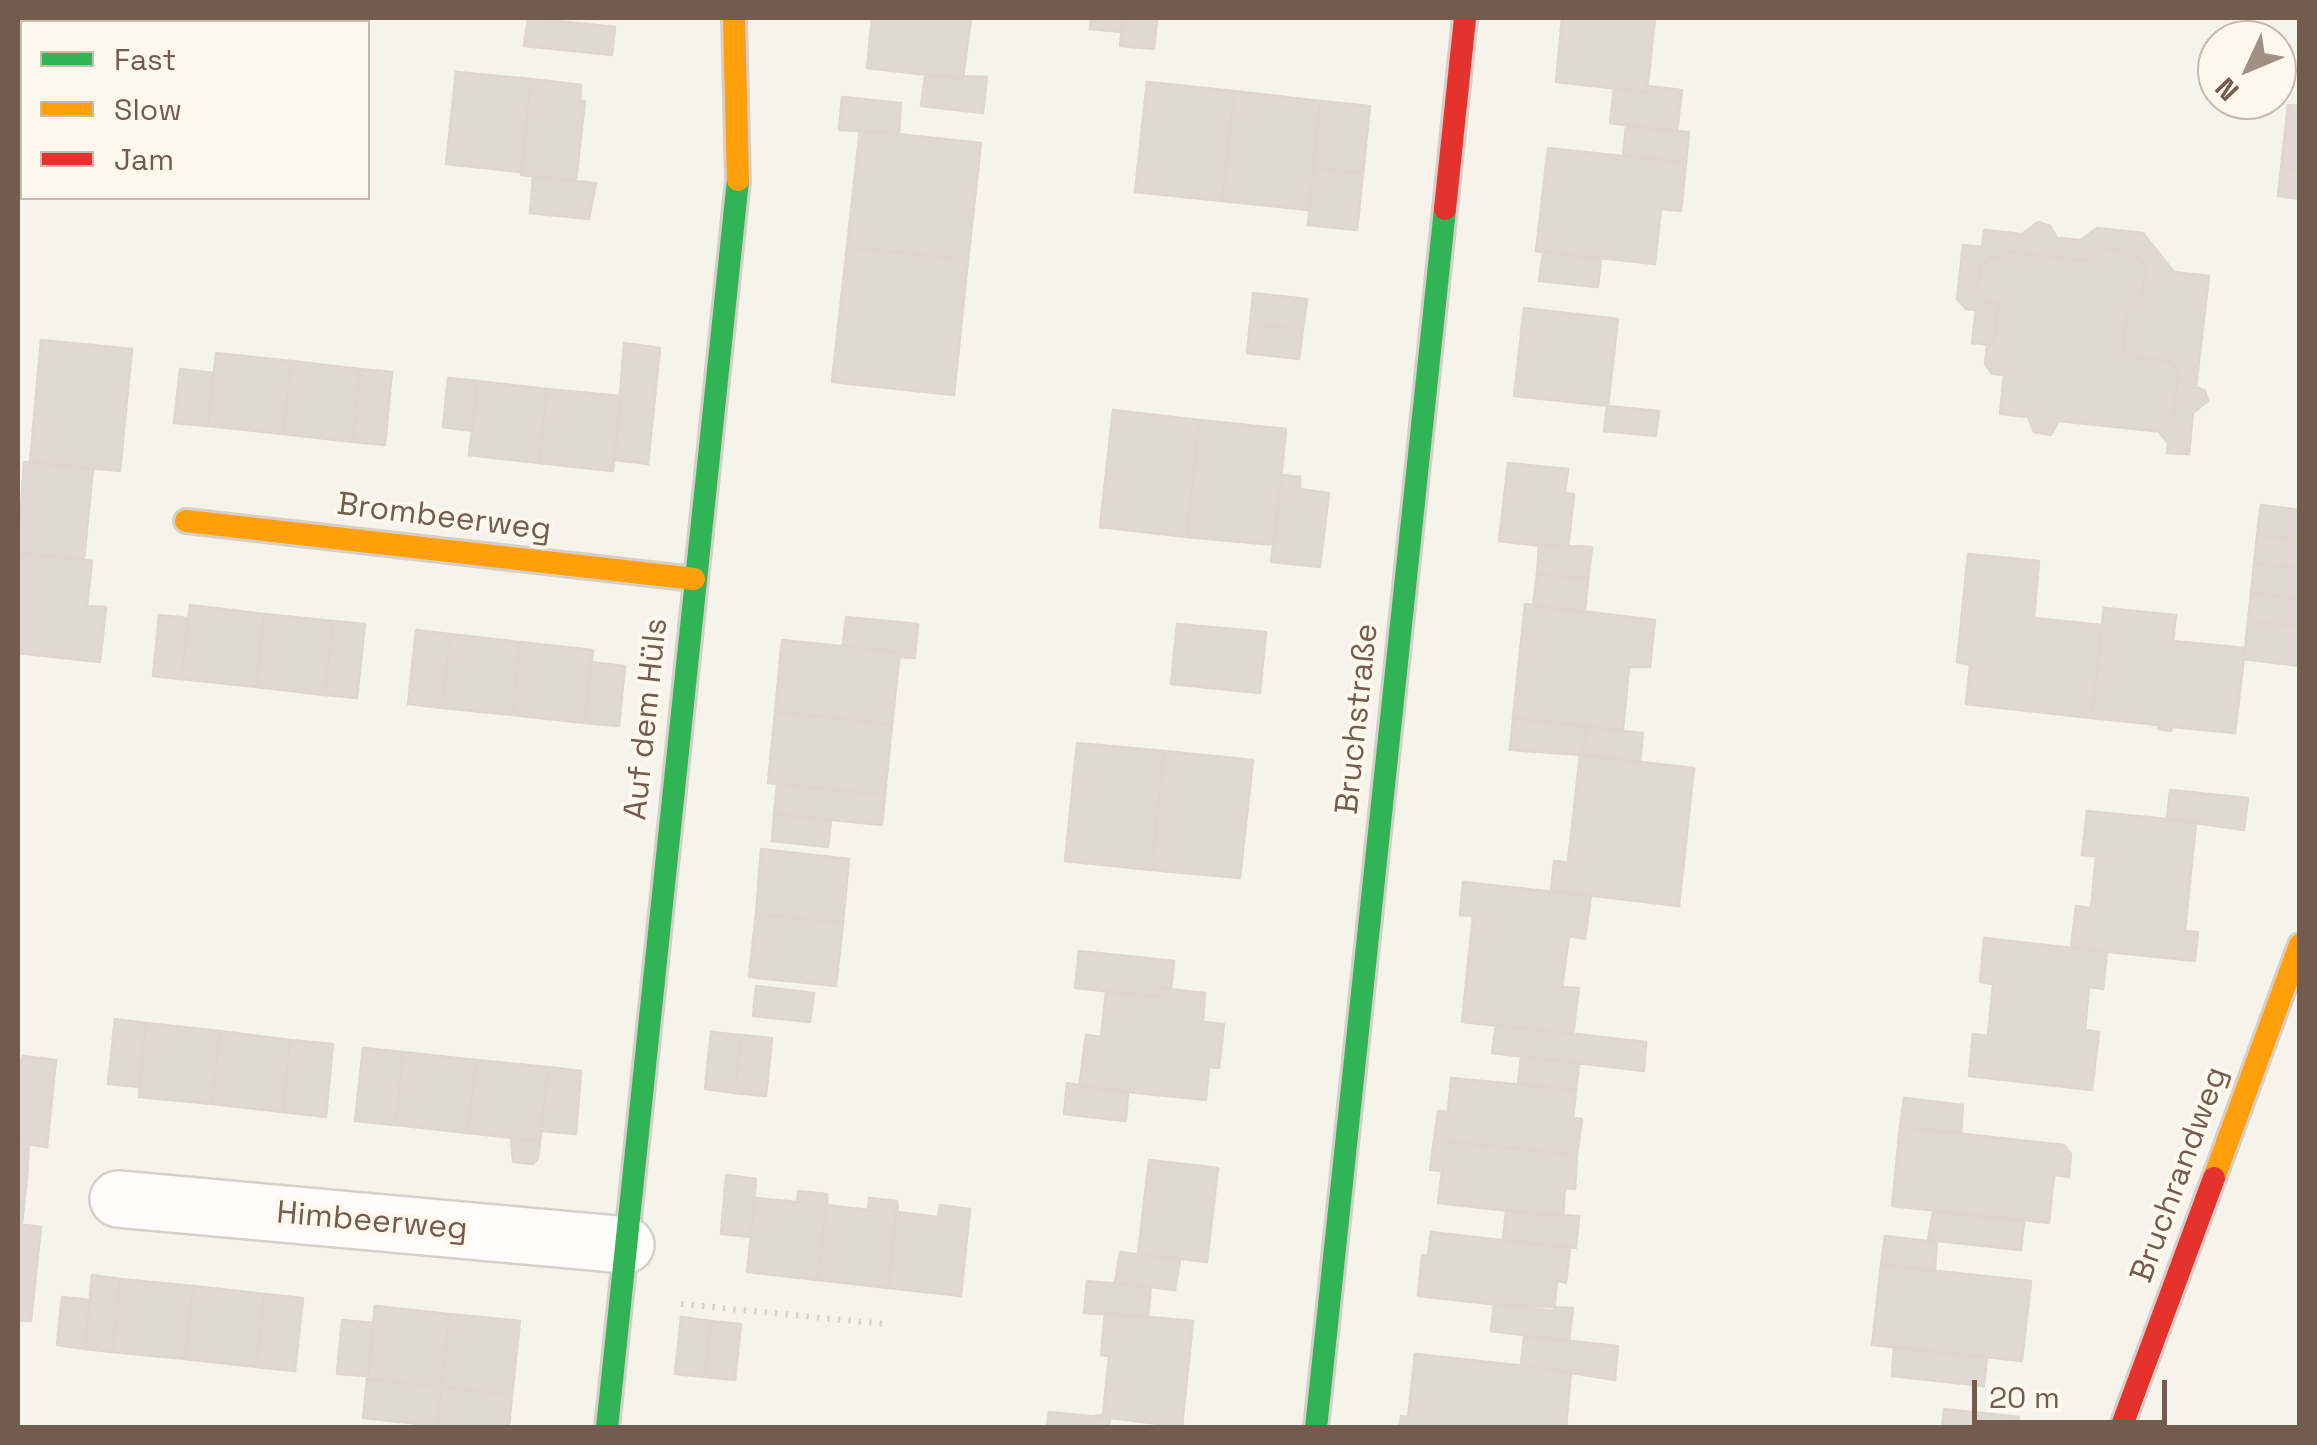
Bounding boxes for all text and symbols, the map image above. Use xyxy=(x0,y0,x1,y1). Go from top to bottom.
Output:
legend xyxy=(20,20,370,200)
north arrow xyxy=(2197,20,2297,120)
text: Fast xyxy=(114,40,176,79)
text: N xyxy=(2207,70,2246,109)
text: Slow xyxy=(114,90,182,129)
text: Jam xyxy=(114,140,174,179)
street label: Brombeerweg xyxy=(335,486,553,550)
street label: Auf dem Hüls xyxy=(617,616,677,822)
street label: Bruchstraße xyxy=(1329,622,1387,816)
street label: Bruchrandweg xyxy=(2123,1062,2237,1288)
street label: Himbeerweg xyxy=(275,1195,469,1249)
scale bar xyxy=(1977,1360,2172,1422)
text: 20 m xyxy=(1989,1378,2060,1417)

